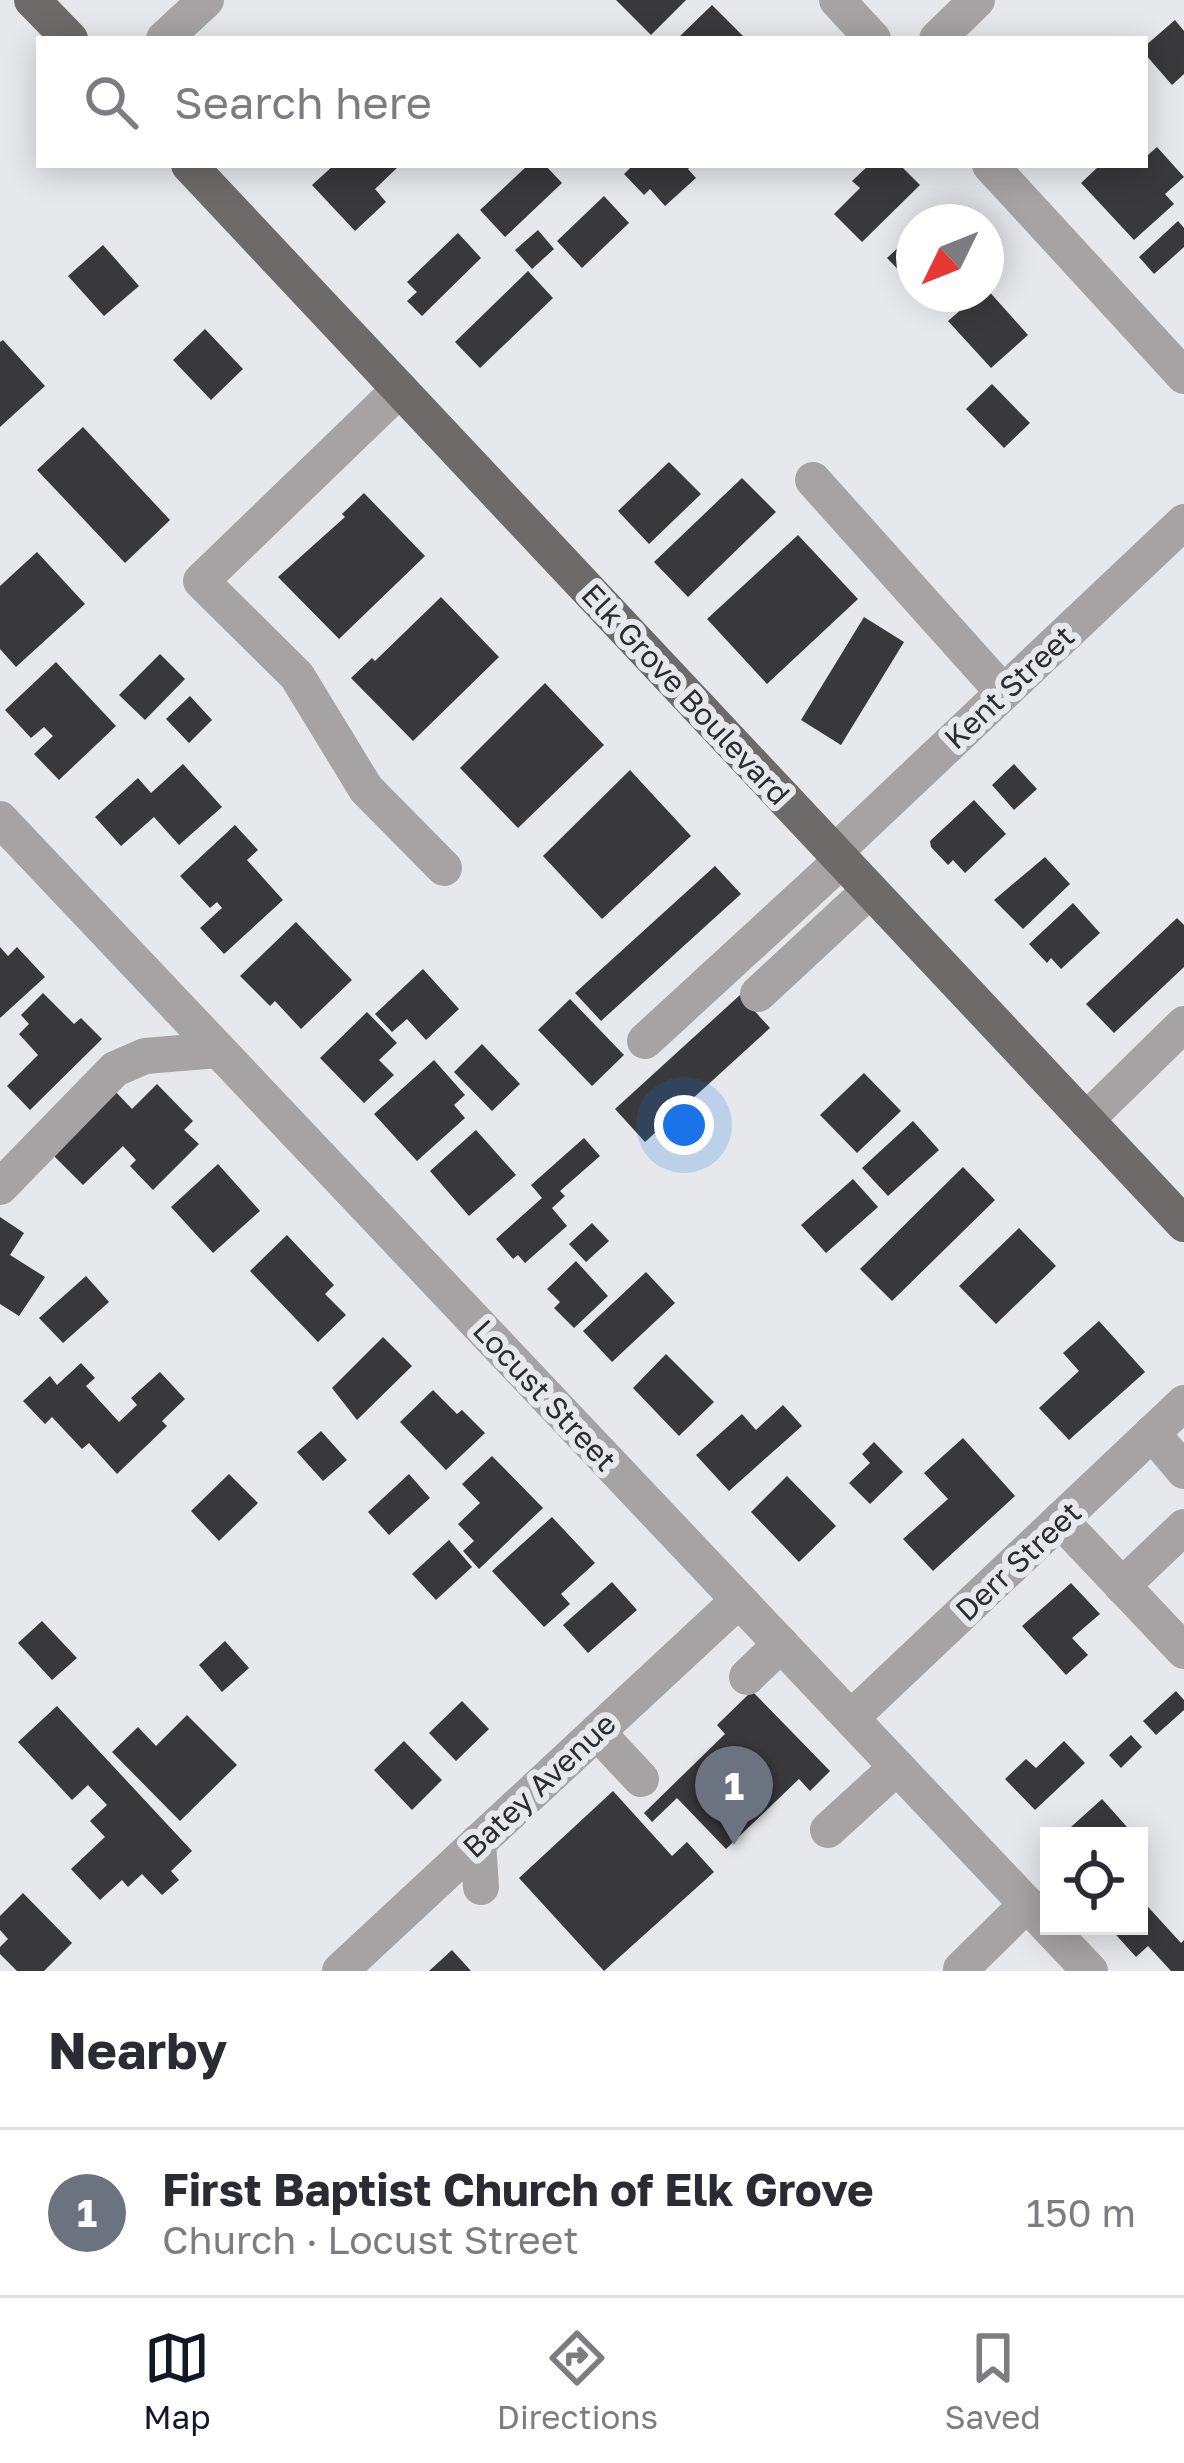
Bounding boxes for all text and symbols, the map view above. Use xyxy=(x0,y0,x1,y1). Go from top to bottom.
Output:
search box xyxy=(36,36,1148,168)
icon: search xyxy=(78,69,144,135)
text: Search here xyxy=(174,75,432,129)
north arrow xyxy=(896,204,1004,312)
street label: Elk Grove Boulevard xyxy=(574,576,798,812)
street label: Kent Street xyxy=(937,618,1081,756)
your location xyxy=(654,1095,714,1155)
street label: Locust Street xyxy=(466,1312,624,1478)
street label: Derr Street xyxy=(948,1494,1088,1628)
street label: Batey Avenue xyxy=(455,1705,623,1865)
pin: 1 xyxy=(695,1746,773,1845)
map controls xyxy=(1040,1827,1148,1935)
button: locate xyxy=(1040,1827,1148,1935)
text: Nearby xyxy=(48,2019,227,2080)
text: First Baptist Church of Elk Grove xyxy=(162,2162,874,2216)
text: 1 xyxy=(77,2189,97,2236)
text: 150 m xyxy=(1026,2189,1136,2236)
text: Church · Locust Street xyxy=(162,2216,579,2263)
tab: Map xyxy=(143,2325,211,2436)
tab: Directions xyxy=(497,2325,658,2436)
tab: Saved xyxy=(944,2325,1041,2436)

